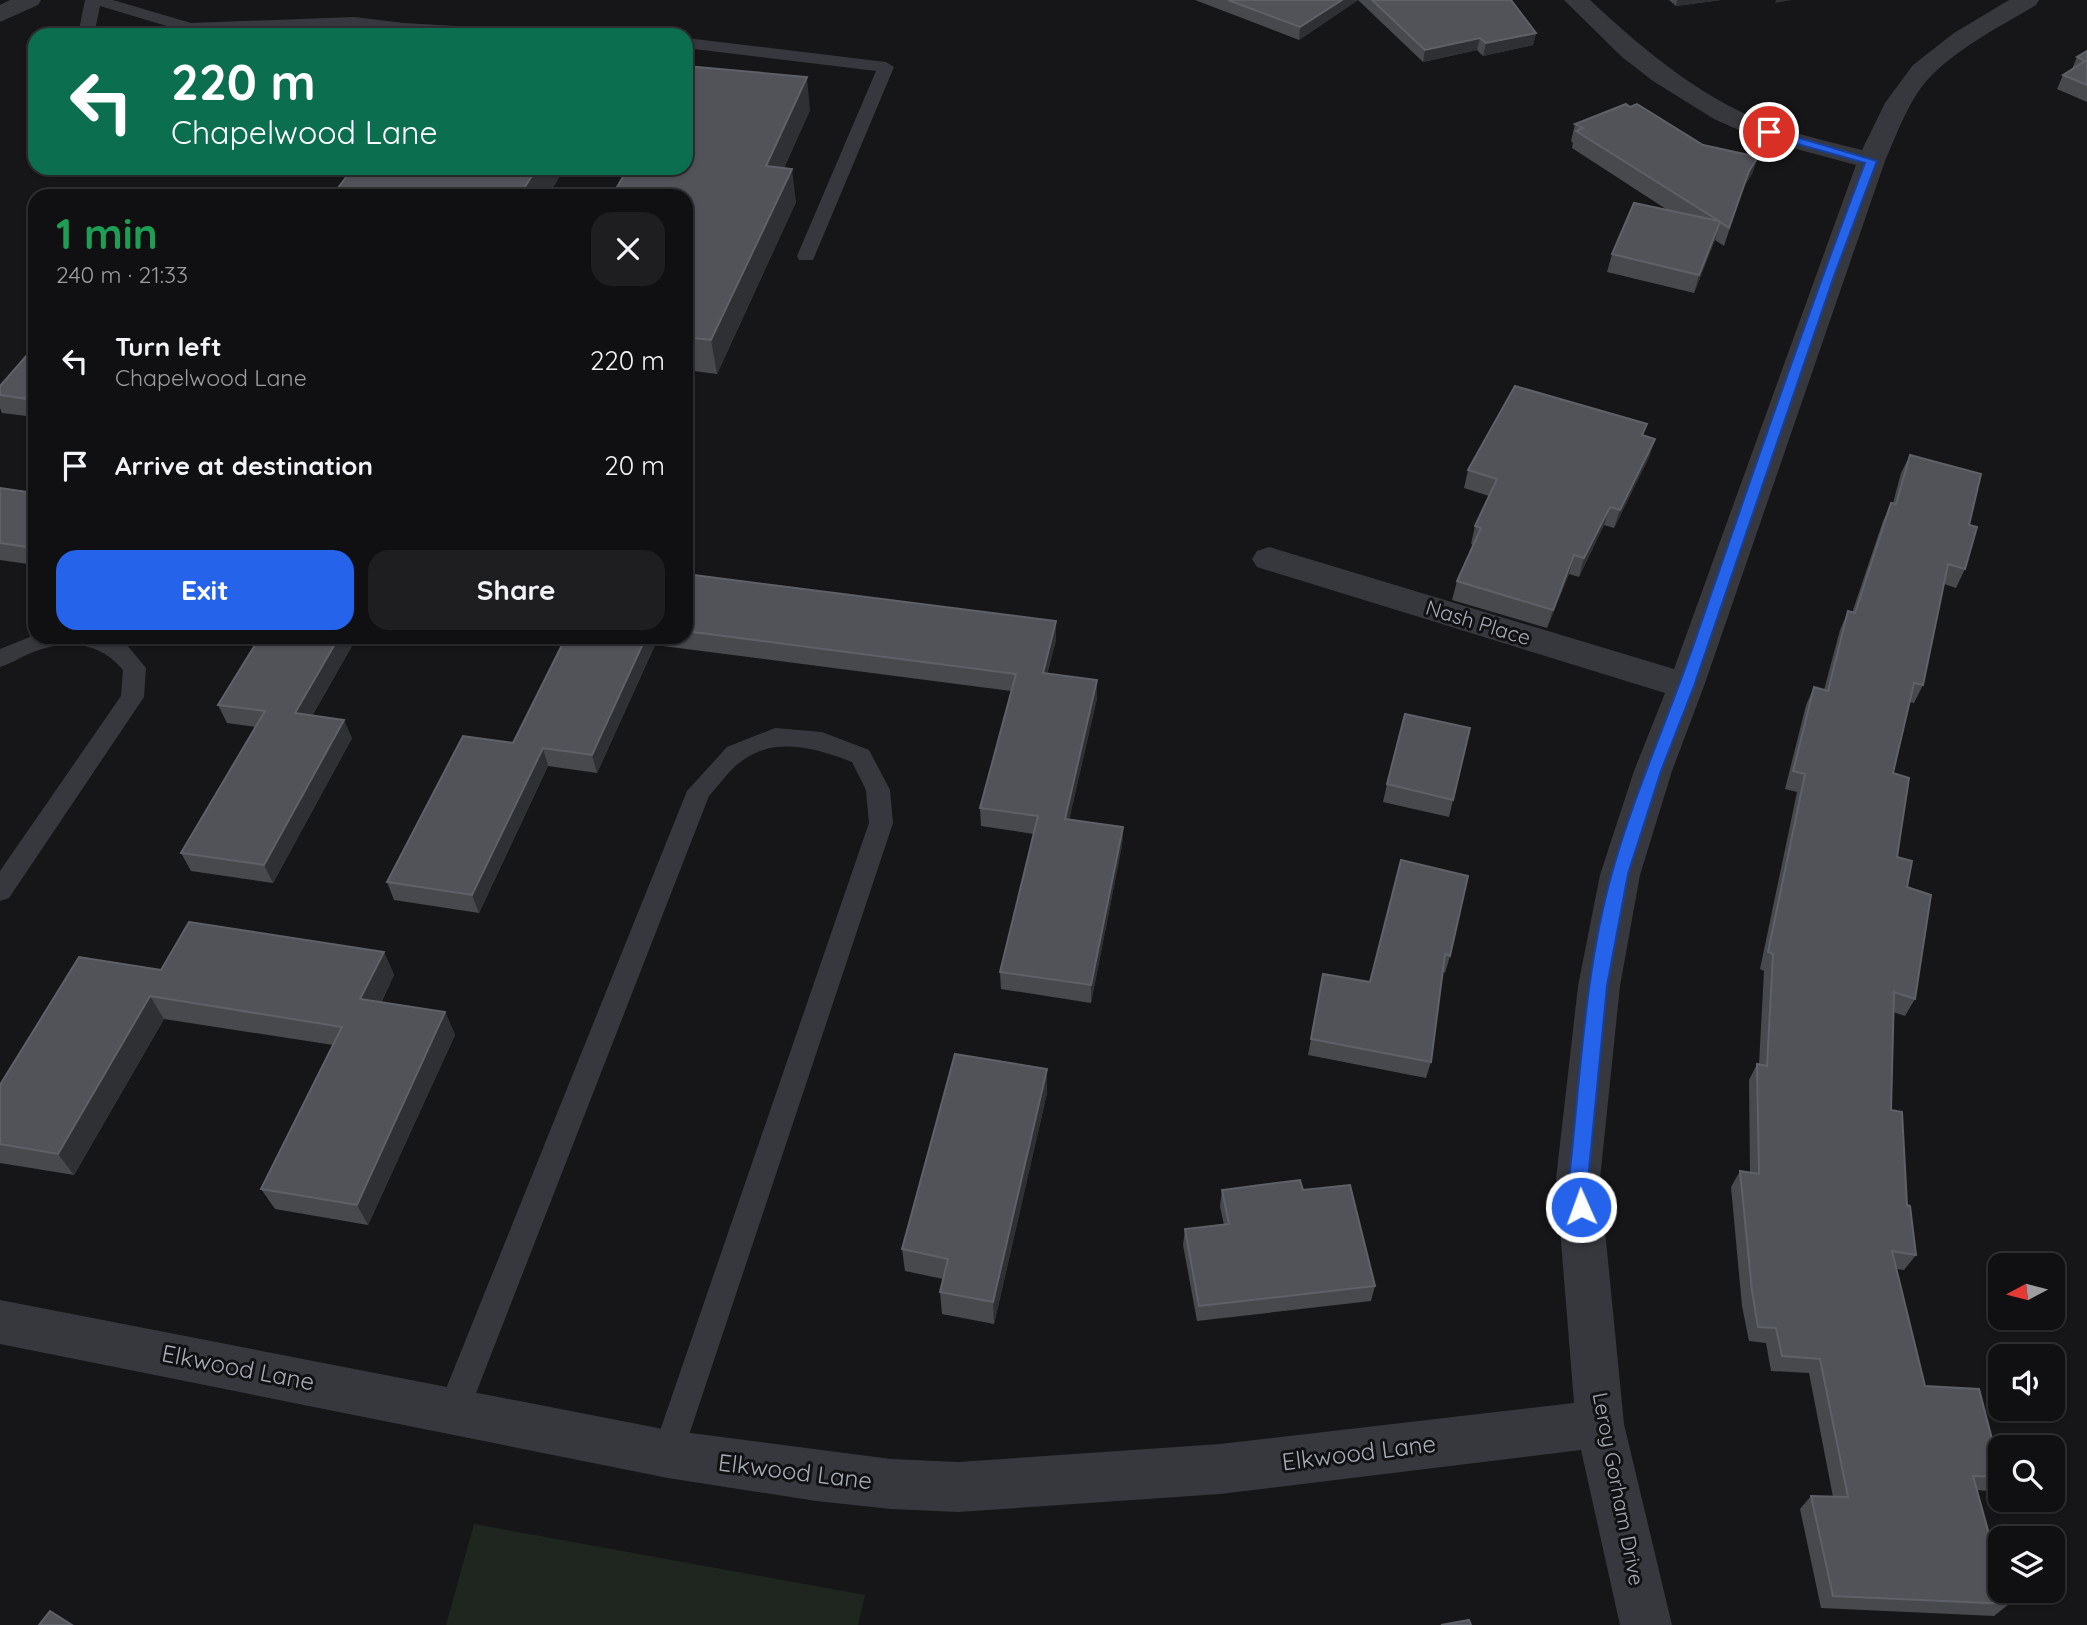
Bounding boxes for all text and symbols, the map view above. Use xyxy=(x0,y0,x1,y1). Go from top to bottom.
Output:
text: 220 m xyxy=(171,51,316,112)
icon: left xyxy=(56,56,147,147)
pin xyxy=(1739,102,1799,162)
text: Chapelwood Lane xyxy=(171,112,438,152)
icon: arrive xyxy=(1750,113,1788,151)
text: 1 min xyxy=(56,207,158,260)
button: close xyxy=(591,212,665,286)
text: 240 m · 21:33 xyxy=(56,260,188,289)
text: Turn left xyxy=(115,330,222,363)
icon: left xyxy=(56,342,94,380)
text: 220 m xyxy=(590,344,665,377)
text: Chapelwood Lane xyxy=(115,363,307,392)
icon: arrive xyxy=(56,447,94,485)
text: Arrive at destination xyxy=(115,449,373,482)
text: 20 m xyxy=(604,449,665,482)
button: Exit xyxy=(56,550,354,630)
button: Share xyxy=(368,550,665,630)
street label: Nash Place xyxy=(1423,594,1534,650)
position arrow xyxy=(1544,1170,1618,1244)
north arrow xyxy=(1988,1253,2065,1330)
map controls xyxy=(1988,1253,2065,1603)
street label: Elkwood Lane xyxy=(159,1338,317,1397)
button: sound xyxy=(1988,1344,2065,1421)
street label: Leroy Gorham Drive xyxy=(1587,1390,1650,1588)
street label: Elkwood Lane xyxy=(1280,1428,1438,1476)
button: search xyxy=(1988,1435,2065,1512)
street label: Elkwood Lane xyxy=(716,1447,874,1495)
button: layers xyxy=(1988,1526,2065,1603)

